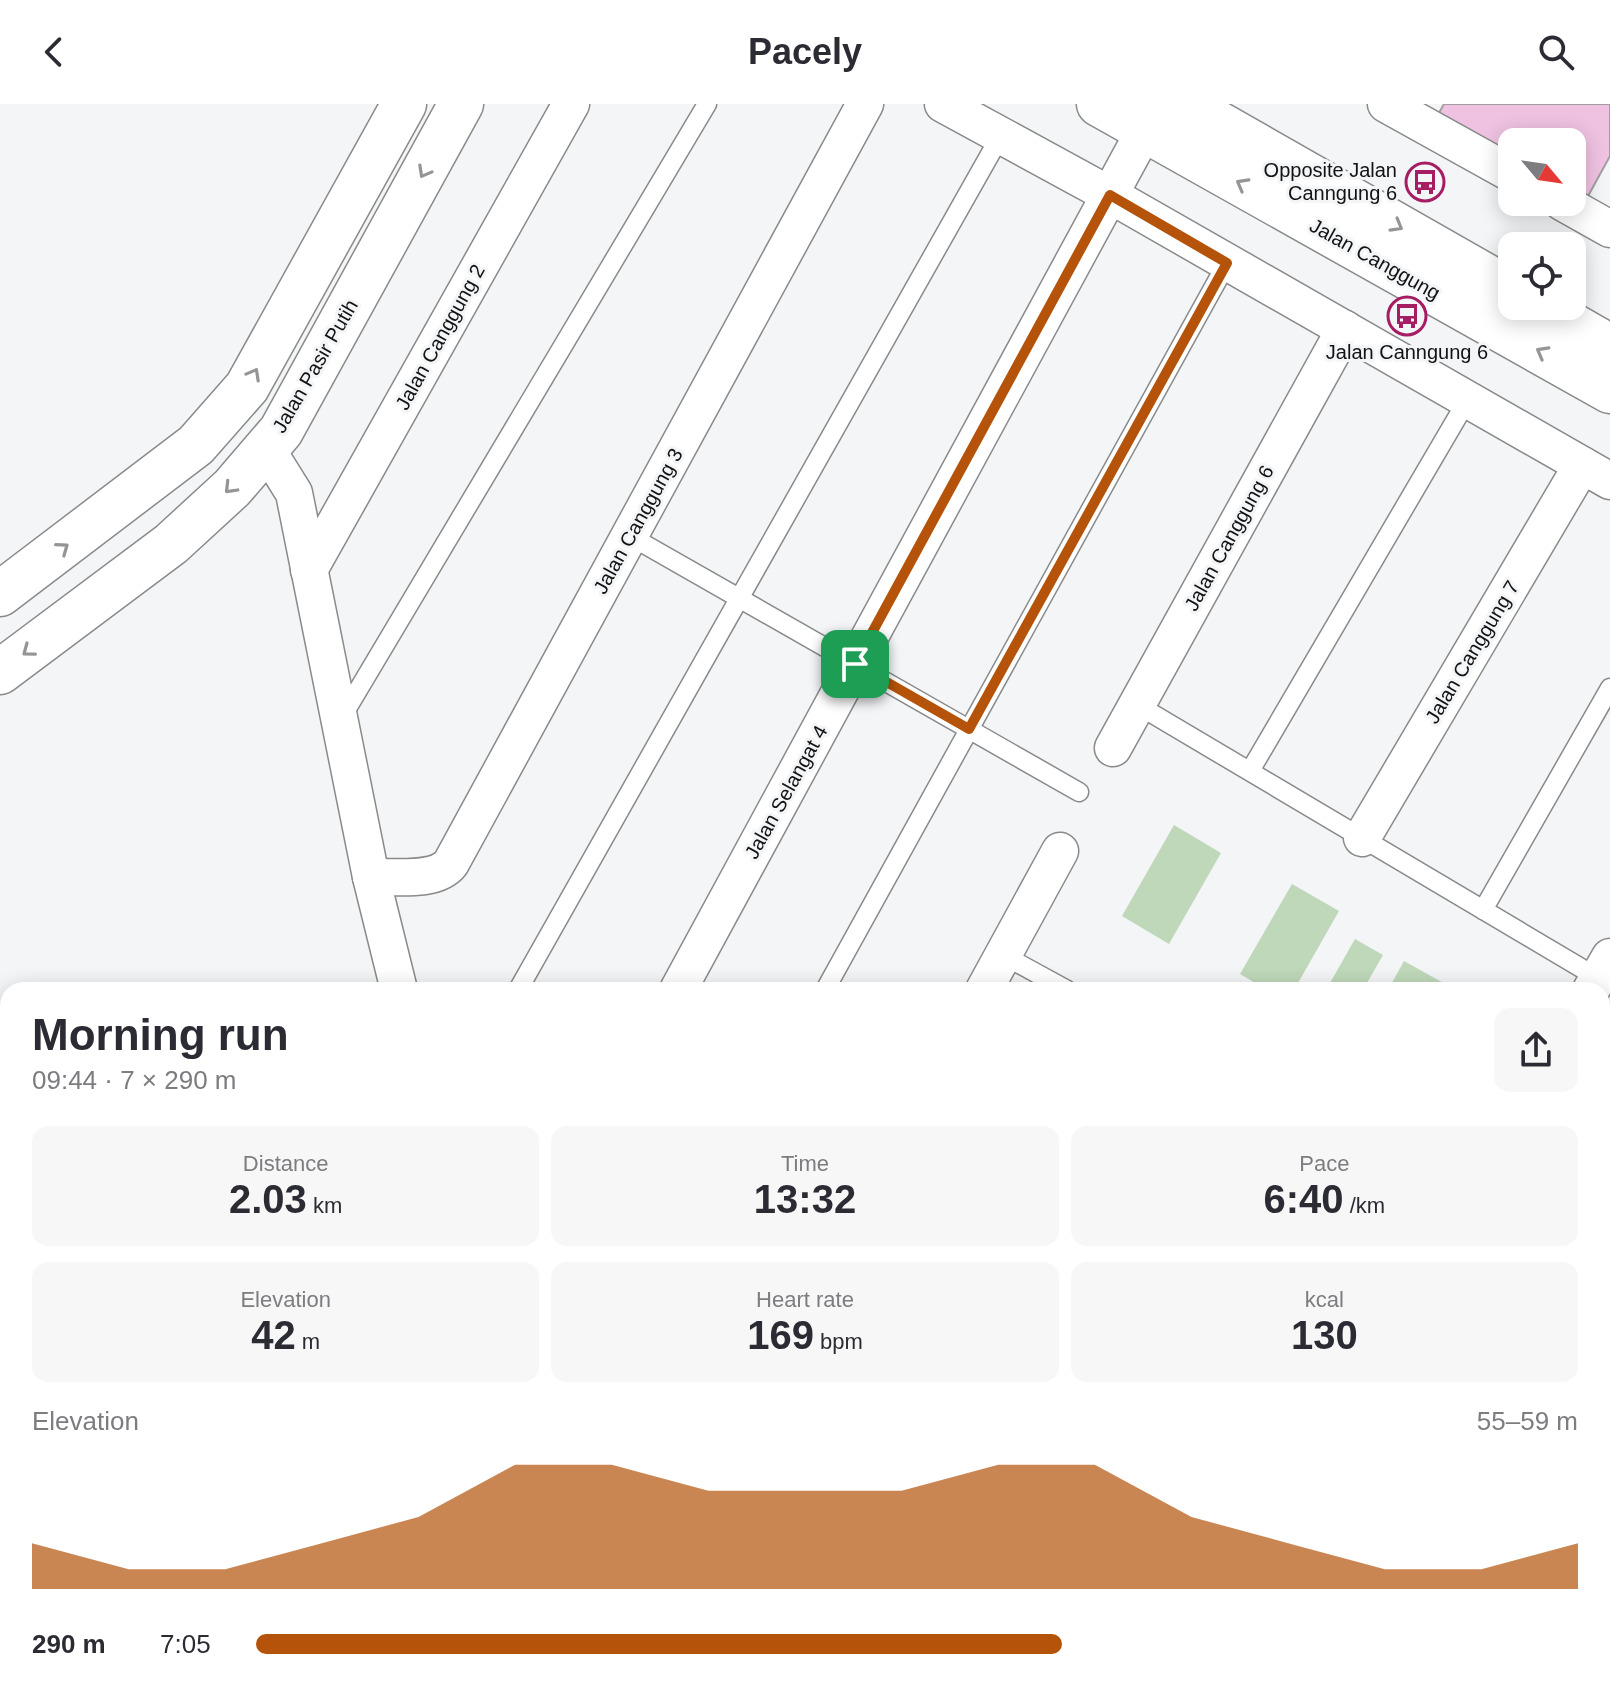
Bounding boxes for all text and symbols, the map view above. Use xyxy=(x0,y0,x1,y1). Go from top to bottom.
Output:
icon: back xyxy=(32,30,76,74)
icon: search xyxy=(1534,30,1578,74)
text: Pacely xyxy=(748,31,862,72)
north arrow xyxy=(1498,128,1586,216)
map controls xyxy=(1498,128,1586,320)
place label: Opposite Jalan Canngung 6 xyxy=(1264,159,1397,204)
bus stop icon: Opposite Jalan Canngung 6 xyxy=(1404,161,1446,203)
one-way arrow xyxy=(418,164,433,179)
one-way arrow xyxy=(1236,178,1251,194)
street label: Jalan Canggung xyxy=(1306,214,1444,304)
one-way arrow xyxy=(1389,216,1403,232)
button: locate xyxy=(1498,232,1586,320)
street label: Jalan Canggung 2 xyxy=(391,261,489,413)
bus stop icon: Jalan Canngung 6 xyxy=(1386,295,1428,337)
street label: Jalan Pasir Putih xyxy=(268,296,362,436)
place label: Jalan Canngung 6 xyxy=(1326,341,1488,363)
one-way arrow xyxy=(1536,347,1550,362)
one-way arrow xyxy=(244,368,260,383)
street label: Jalan Canggung 3 xyxy=(589,445,687,597)
street label: Jalan Canggung 6 xyxy=(1180,462,1278,614)
one-way arrow xyxy=(225,479,239,493)
one-way arrow xyxy=(54,543,68,557)
street label: Jalan Canggung 7 xyxy=(1421,577,1523,727)
pin xyxy=(821,630,889,698)
one-way arrow xyxy=(22,641,37,656)
icon: arrive xyxy=(833,642,877,686)
street label: Jalan Selangat 4 xyxy=(740,722,832,862)
button: share xyxy=(1494,1008,1578,1092)
text: Morning run xyxy=(32,1010,289,1059)
text: 09:44 · 7 × 290 m xyxy=(32,1065,237,1095)
text: Distance xyxy=(243,1151,328,1176)
text: Time xyxy=(781,1151,829,1176)
text: Pace xyxy=(1299,1151,1349,1176)
text: 2.03 xyxy=(229,1177,307,1221)
text: 13:32 xyxy=(754,1177,856,1221)
text: 6:40 xyxy=(1264,1177,1344,1221)
text: km xyxy=(307,1193,342,1218)
text: /km xyxy=(1344,1193,1385,1218)
text: Elevation xyxy=(240,1287,331,1312)
text: Heart rate xyxy=(756,1287,854,1312)
text: kcal xyxy=(1305,1287,1344,1312)
text: 42 xyxy=(251,1313,296,1357)
text: 169 xyxy=(747,1313,814,1357)
text: 130 xyxy=(1291,1313,1358,1357)
text: m xyxy=(296,1329,320,1354)
text: bpm xyxy=(814,1329,863,1354)
text: Elevation xyxy=(32,1406,139,1436)
text: 55–59 m xyxy=(1477,1406,1578,1436)
text: 290 m xyxy=(32,1629,106,1659)
text: 7:05 xyxy=(160,1629,211,1659)

